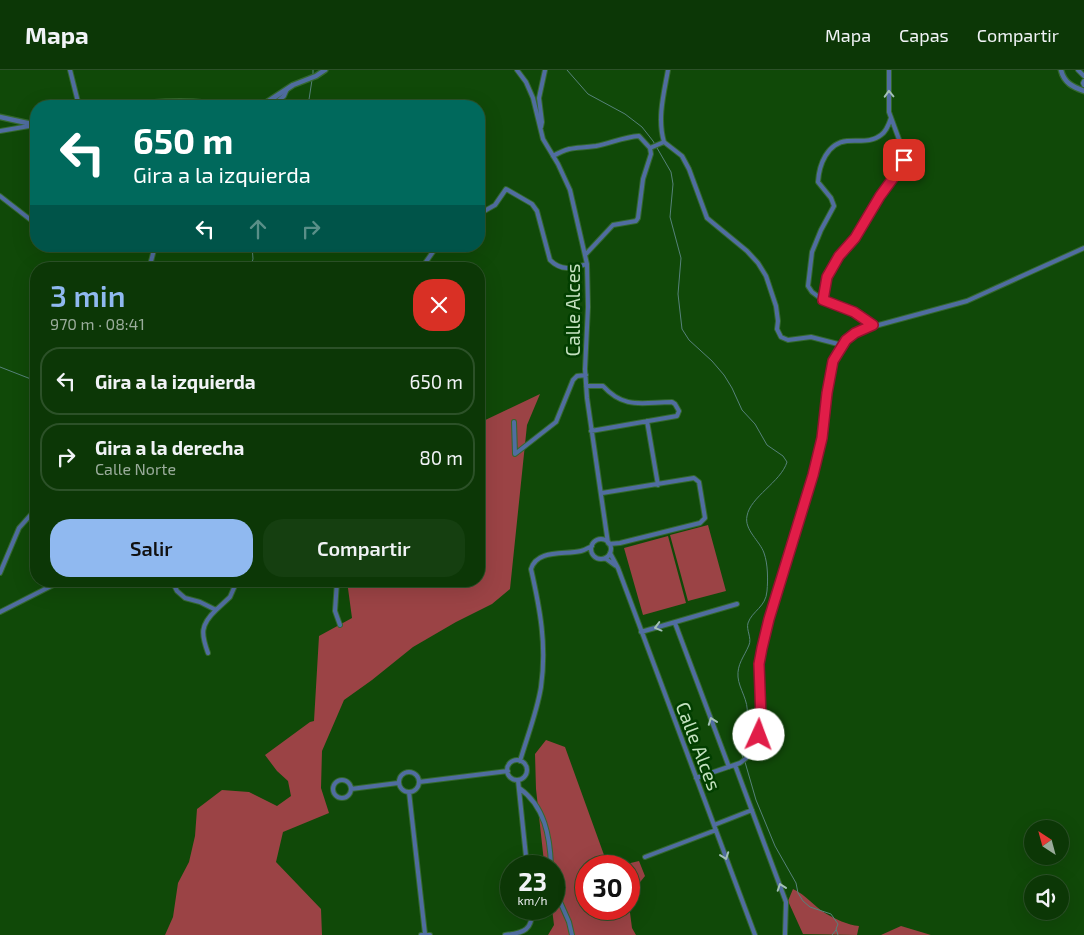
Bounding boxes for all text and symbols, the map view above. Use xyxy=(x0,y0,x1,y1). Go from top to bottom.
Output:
text: Mapa xyxy=(25,20,89,49)
text: Mapa xyxy=(825,24,871,46)
text: Capas xyxy=(899,24,949,46)
text: Compartir xyxy=(977,24,1059,46)
one-way arrow xyxy=(883,90,894,98)
text: 650 m xyxy=(133,119,233,161)
icon: left xyxy=(50,120,115,185)
pin xyxy=(883,139,925,181)
icon: arrive xyxy=(890,146,918,174)
text: Gira a la izquierda xyxy=(133,161,311,187)
icon: left xyxy=(191,215,219,243)
icon: ahead xyxy=(244,215,272,243)
icon: right xyxy=(297,215,325,243)
street label: Calle Alces xyxy=(561,264,584,357)
text: 3 min xyxy=(50,277,126,313)
button: close xyxy=(413,279,465,331)
text: 970 m · 08:41 xyxy=(50,314,145,333)
icon: left xyxy=(52,367,80,395)
text: Gira a la izquierda xyxy=(95,370,256,393)
text: 650 m xyxy=(410,370,463,393)
text: Gira a la derecha xyxy=(95,436,244,459)
icon: right xyxy=(52,443,80,471)
text: 80 m xyxy=(419,446,463,469)
text: Calle Norte xyxy=(95,459,176,478)
button: Salir xyxy=(50,519,253,577)
button: Compartir xyxy=(263,519,465,577)
one-way arrow xyxy=(654,621,663,632)
street label: Calle Alces xyxy=(672,698,726,794)
position arrow xyxy=(732,708,784,760)
one-way arrow xyxy=(708,718,718,726)
north arrow xyxy=(1024,820,1069,865)
map controls xyxy=(1024,820,1069,920)
one-way arrow xyxy=(719,851,729,860)
speed limit sign: 30 xyxy=(575,855,640,920)
text: 23 xyxy=(518,866,547,896)
button: sound xyxy=(1024,875,1069,920)
one-way arrow xyxy=(776,883,786,892)
text: km/h xyxy=(518,893,547,907)

